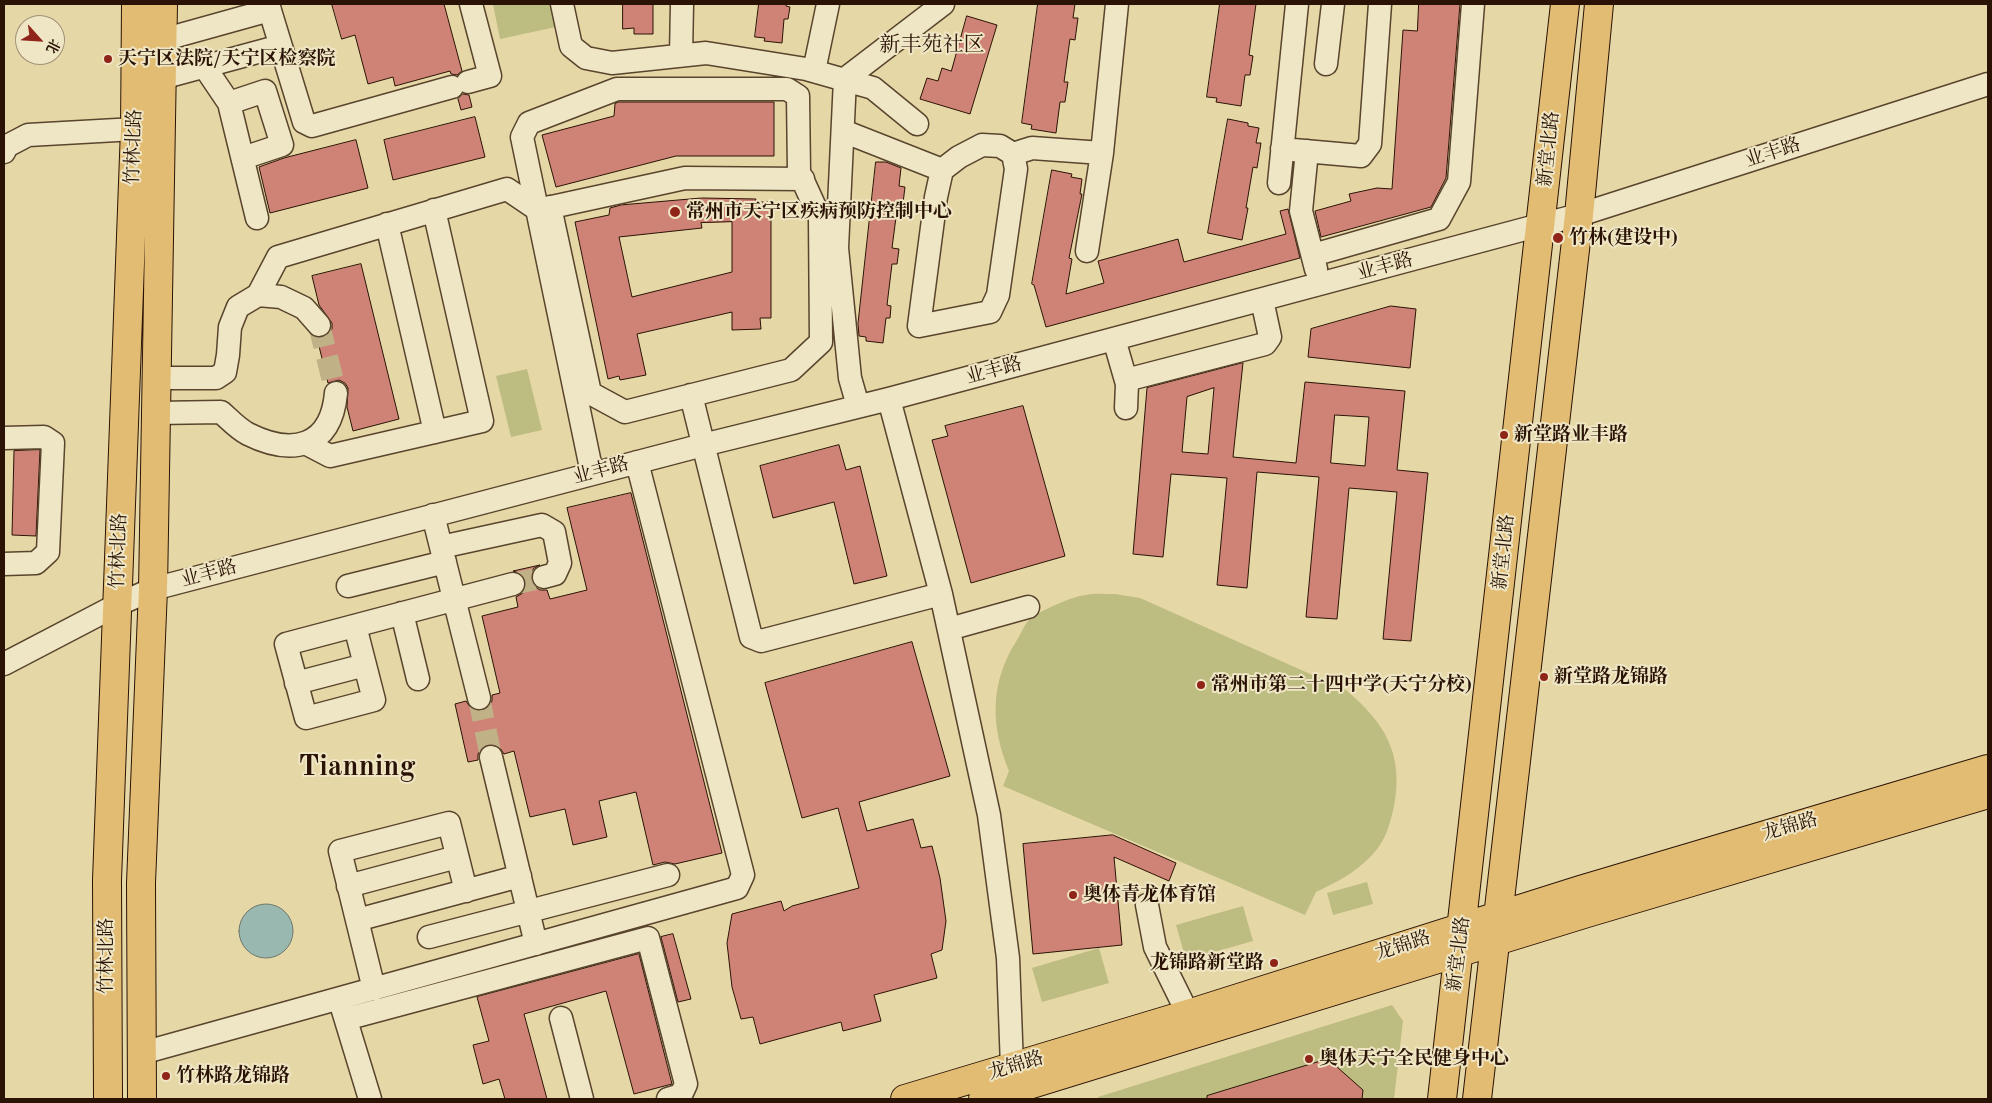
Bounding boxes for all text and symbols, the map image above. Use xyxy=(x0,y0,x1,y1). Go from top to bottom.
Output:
north arrow xyxy=(15,15,65,65)
district label: 新丰苑社区 xyxy=(880,32,984,58)
text: 北 xyxy=(43,37,62,55)
place label: 天宁区法院/天宁区检察院 xyxy=(118,48,336,70)
marker: 天宁区法院/天宁区检察院 xyxy=(102,53,114,65)
street label: 竹林北路 xyxy=(121,109,147,185)
street label: 新堂北路 xyxy=(1534,110,1564,188)
street label: 业丰路 xyxy=(1742,133,1804,173)
place label: 常州市天宁区疾病预防控制中心 xyxy=(686,201,952,223)
marker: 常州市天宁区疾病预防控制中心 xyxy=(668,205,682,219)
place label: 竹林(建设中) xyxy=(1569,227,1678,249)
marker: 竹林(建设中) xyxy=(1551,231,1565,245)
street label: 业丰路 xyxy=(1355,249,1415,285)
street label: 业丰路 xyxy=(964,353,1024,389)
place label: 新堂路业丰路 xyxy=(1514,424,1628,446)
marker: 新堂路业丰路 xyxy=(1498,429,1510,441)
street label: 业丰路 xyxy=(571,453,631,489)
street label: 竹林北路 xyxy=(106,513,132,589)
street label: 新堂北路 xyxy=(1489,513,1519,591)
street label: 业丰路 xyxy=(179,556,239,592)
place label: 新堂路龙锦路 xyxy=(1554,666,1668,688)
marker: 新堂路龙锦路 xyxy=(1538,671,1550,683)
place label: 常州市第二十四中学(天宁分校) xyxy=(1211,674,1472,696)
marker: 常州市第二十四中学(天宁分校) xyxy=(1195,679,1207,691)
district label: Tianning xyxy=(298,750,416,784)
street label: 龙锦路 xyxy=(1759,808,1821,846)
place label: 奥体青龙体育馆 xyxy=(1083,884,1216,906)
marker: 奥体青龙体育馆 xyxy=(1067,889,1079,901)
street label: 新堂北路 xyxy=(1443,915,1475,993)
street label: 竹林北路 xyxy=(96,918,118,994)
street label: 龙锦路 xyxy=(1372,926,1434,966)
place label: 龙锦路新堂路 xyxy=(1150,952,1264,974)
marker: 龙锦路新堂路 xyxy=(1268,957,1280,969)
street label: 龙锦路 xyxy=(985,1047,1047,1085)
place label: 奥体天宁全民健身中心 xyxy=(1319,1048,1509,1070)
marker: 奥体天宁全民健身中心 xyxy=(1303,1053,1315,1065)
place label: 竹林路龙锦路 xyxy=(176,1065,290,1087)
marker: 竹林路龙锦路 xyxy=(160,1070,172,1082)

